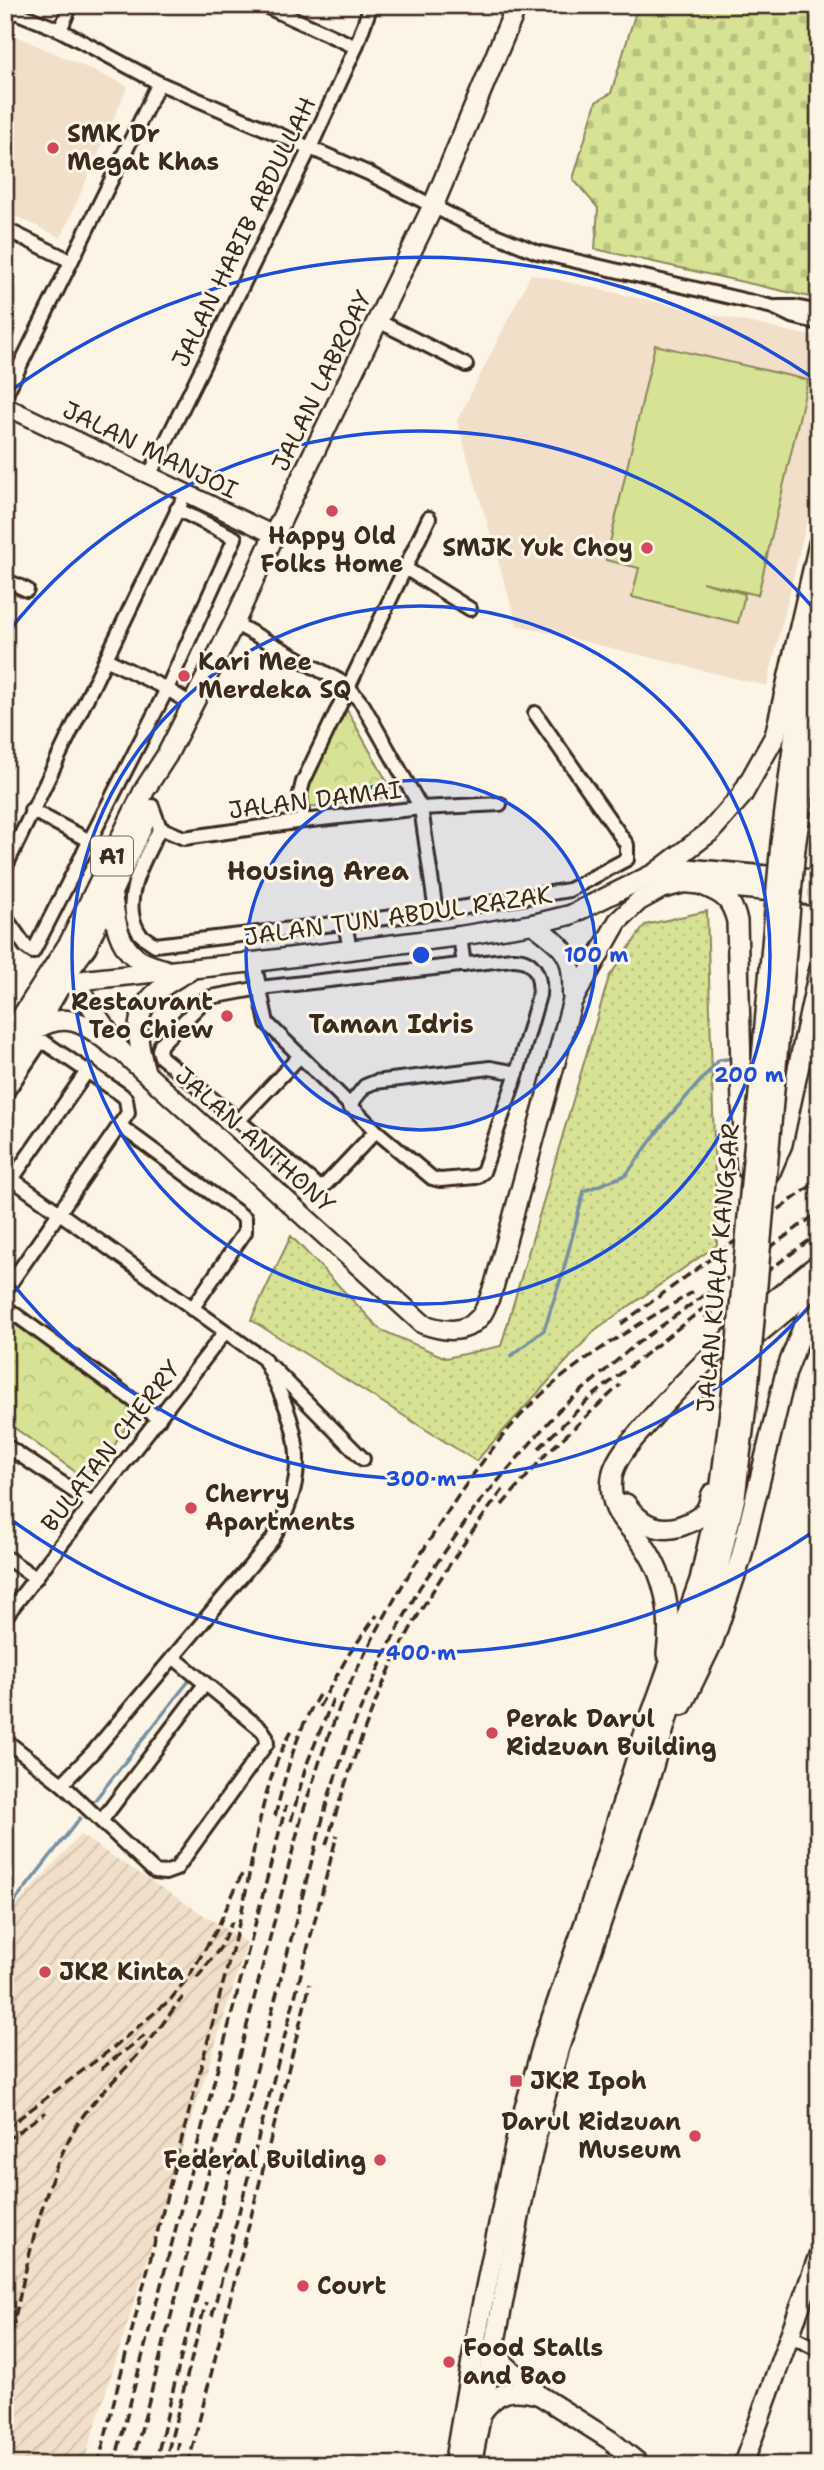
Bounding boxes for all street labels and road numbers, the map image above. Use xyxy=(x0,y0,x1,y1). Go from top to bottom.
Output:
street label: JALAN HABIB ABDULLAH xyxy=(164,91,324,373)
street label: JALAN LABROAY xyxy=(264,285,380,477)
street label: JALAN MANJOI xyxy=(57,394,243,506)
street label: JALAN DAMAI xyxy=(227,774,403,826)
road number: A1 xyxy=(91,836,133,876)
street label: JALAN TUN ABDUL RAZAK xyxy=(242,878,555,953)
street label: JALAN ANTHONY xyxy=(168,1060,342,1221)
street label: JALAN KUALA KANGSAR xyxy=(689,1122,747,1414)
street label: BULATAN CHERRY xyxy=(34,1353,188,1538)

